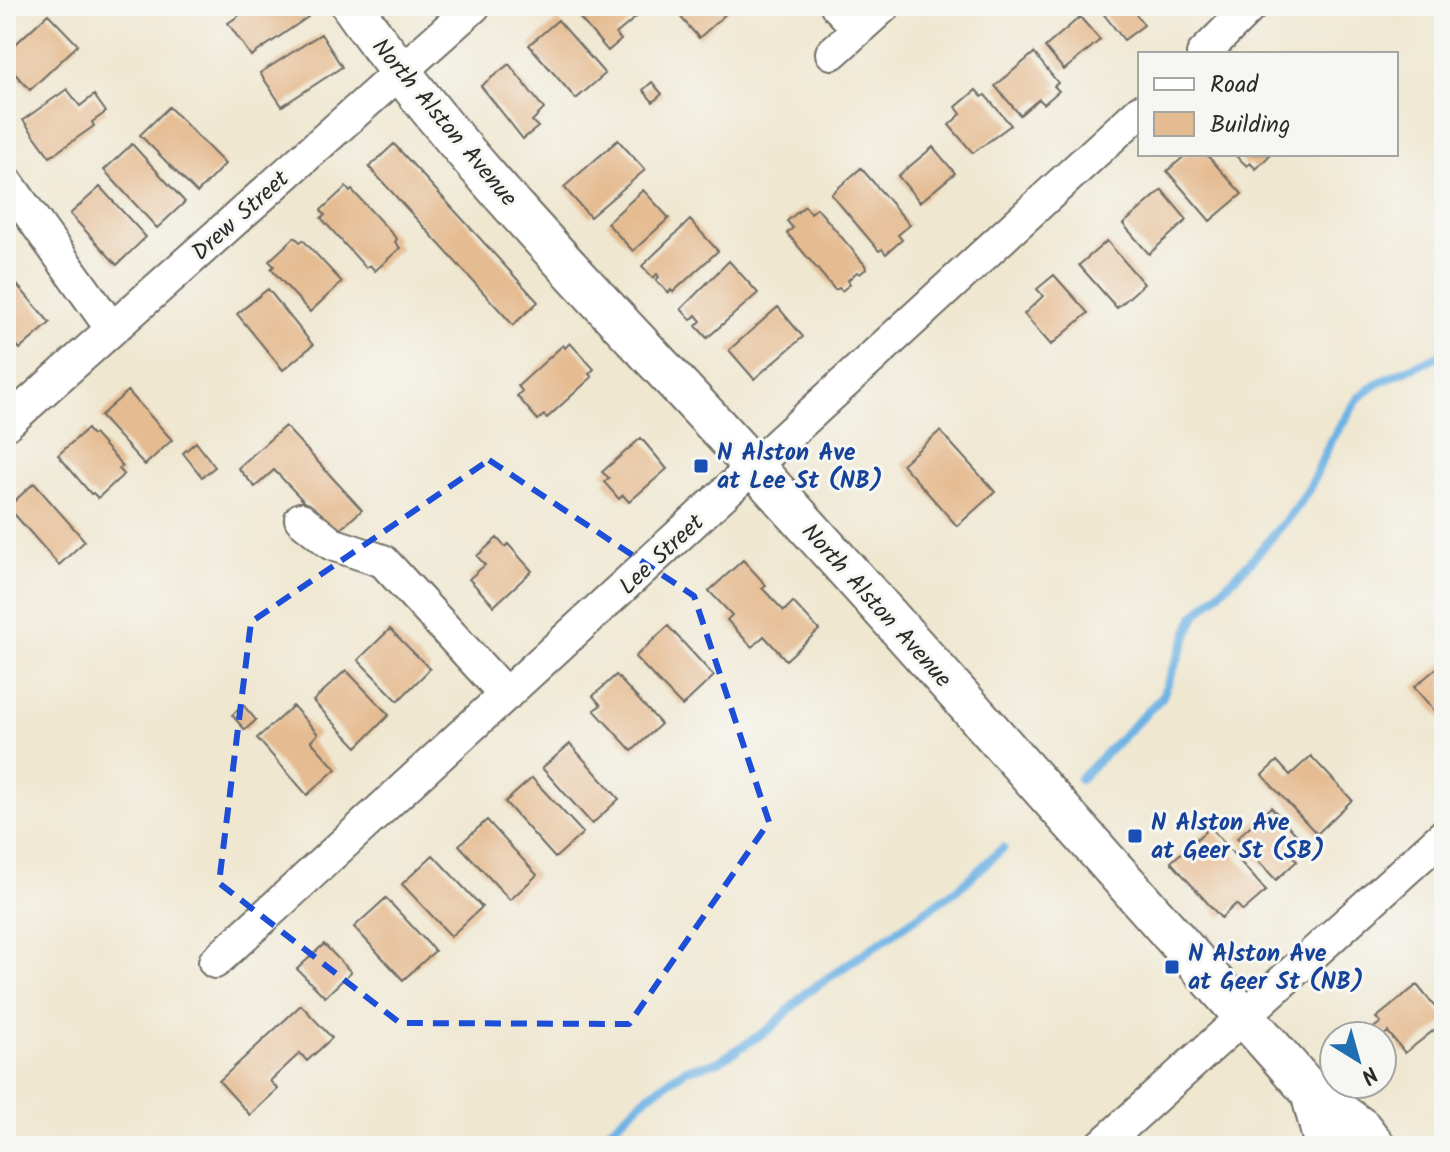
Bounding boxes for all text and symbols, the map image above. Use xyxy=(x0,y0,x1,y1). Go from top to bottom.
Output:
street label: North Alston Avenue xyxy=(361,30,527,216)
legend xyxy=(1138,52,1398,156)
text: Road xyxy=(1210,66,1259,105)
text: Building xyxy=(1210,106,1290,145)
street label: Drew Street xyxy=(183,161,299,271)
place label: N Alston Ave at Lee St (NB) xyxy=(717,434,883,501)
marker: N Alston Ave at Lee St (NB) xyxy=(692,457,710,475)
street label: Lee Street xyxy=(610,504,714,605)
street label: North Alston Avenue xyxy=(791,515,961,698)
place label: N Alston Ave at Geer St (SB) xyxy=(1151,804,1325,871)
marker: N Alston Ave at Geer St (SB) xyxy=(1126,827,1144,845)
place label: N Alston Ave at Geer St (NB) xyxy=(1188,935,1364,1002)
marker: N Alston Ave at Geer St (NB) xyxy=(1163,958,1181,976)
north arrow xyxy=(1318,1020,1398,1100)
text: N xyxy=(1352,1056,1385,1092)

